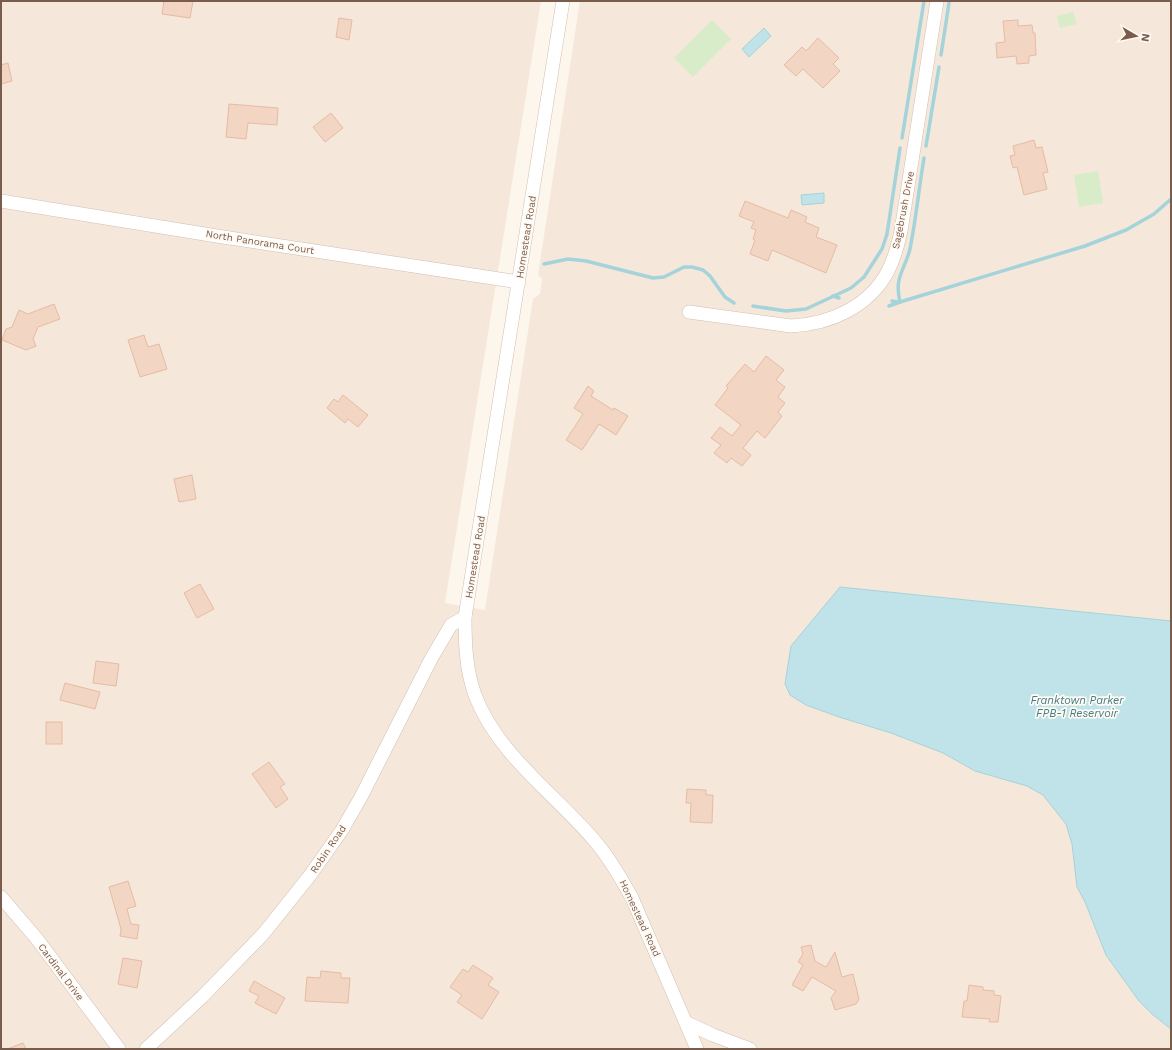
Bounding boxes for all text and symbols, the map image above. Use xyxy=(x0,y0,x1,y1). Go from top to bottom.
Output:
north arrow xyxy=(1116,16,1156,56)
text: N xyxy=(1138,32,1152,43)
street label: Sagebrush Drive xyxy=(890,170,916,250)
street label: Homestead Road xyxy=(514,195,538,279)
street label: North Panorama Court xyxy=(205,228,316,256)
street label: Homestead Road xyxy=(463,515,487,599)
water label: Franktown Parker FPB-1 Reservoir xyxy=(1030,694,1124,720)
street label: Robin Road xyxy=(308,823,348,875)
street label: Homestead Road xyxy=(617,878,663,958)
street label: Cardinal Drive xyxy=(36,941,86,1003)

